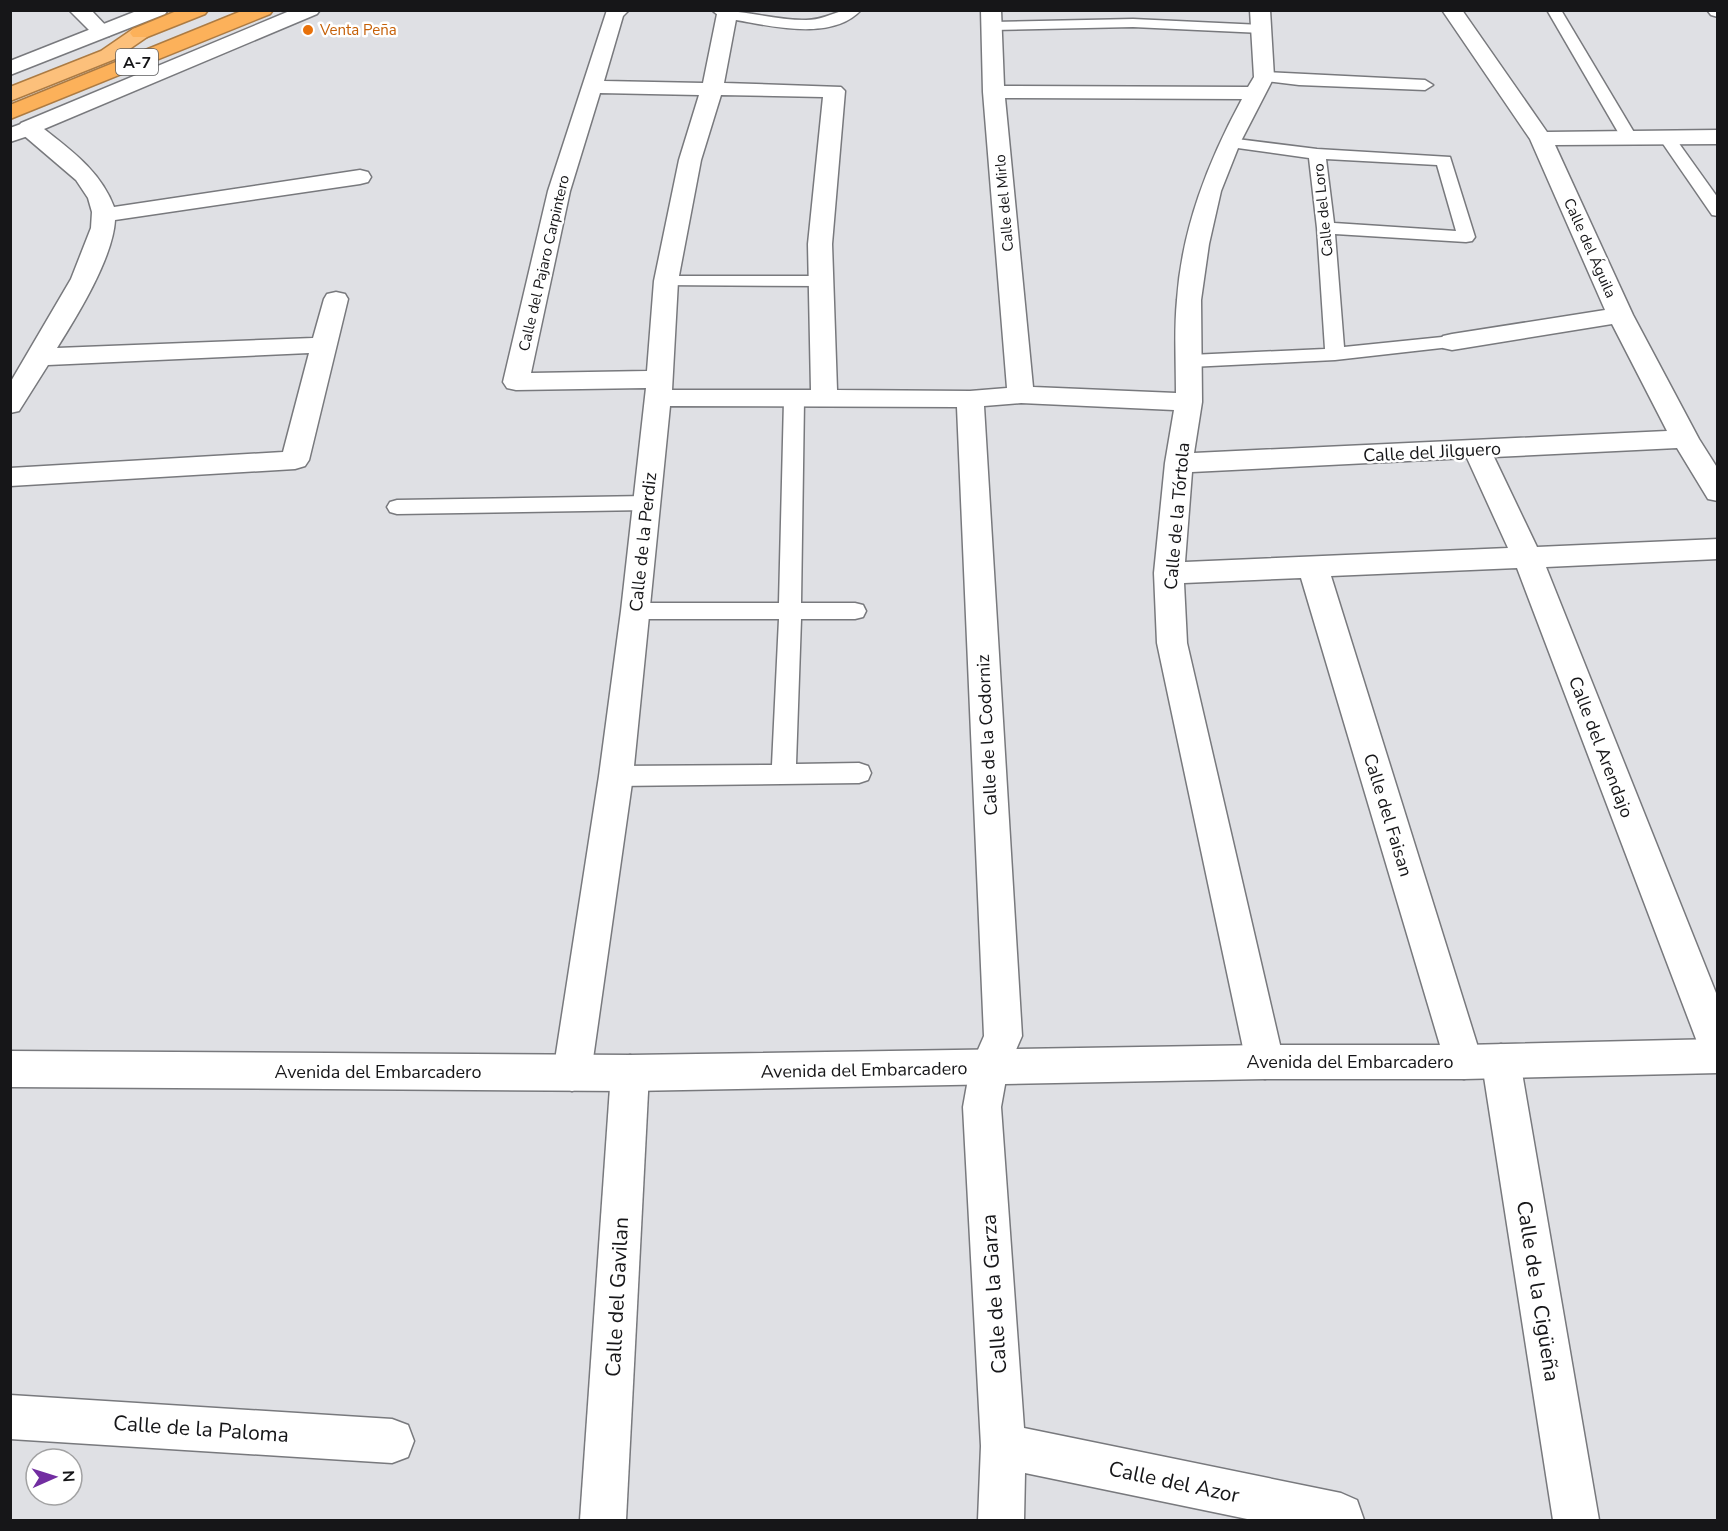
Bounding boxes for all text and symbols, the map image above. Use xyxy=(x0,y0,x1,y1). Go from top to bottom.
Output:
place label: Venta Peña xyxy=(319,20,397,40)
marker: Venta Peña xyxy=(301,23,315,37)
road number: A-7 xyxy=(116,49,158,75)
street label: Calle del Mirlo xyxy=(990,153,1018,253)
street label: Calle del Loro xyxy=(1308,162,1338,258)
street label: Calle del Pajaro Carpintero xyxy=(514,173,574,353)
street label: Calle del Águila xyxy=(1559,195,1621,301)
street label: Calle del Jilguero xyxy=(1362,436,1502,468)
street label: Calle de la Tórtola xyxy=(1159,441,1195,591)
street label: Calle de la Perdiz xyxy=(624,471,662,613)
street label: Calle de la Codorniz xyxy=(971,654,1003,816)
street label: Calle del Arendajo xyxy=(1563,673,1639,821)
street label: Calle del Faisan xyxy=(1358,750,1418,880)
street label: Avenida del Embarcadero xyxy=(1247,1050,1453,1074)
street label: Avenida del Embarcadero xyxy=(760,1056,968,1084)
street label: Avenida del Embarcadero xyxy=(275,1060,481,1084)
street label: Calle de la Cigüeña xyxy=(1510,1199,1566,1383)
street label: Calle de la Garza xyxy=(974,1213,1014,1375)
street label: Calle del Gavilan xyxy=(599,1216,635,1378)
street label: Calle de la Paloma xyxy=(112,1409,290,1449)
north arrow xyxy=(24,1447,84,1507)
street label: Calle del Azor xyxy=(1106,1454,1242,1510)
text: N xyxy=(57,1470,79,1483)

